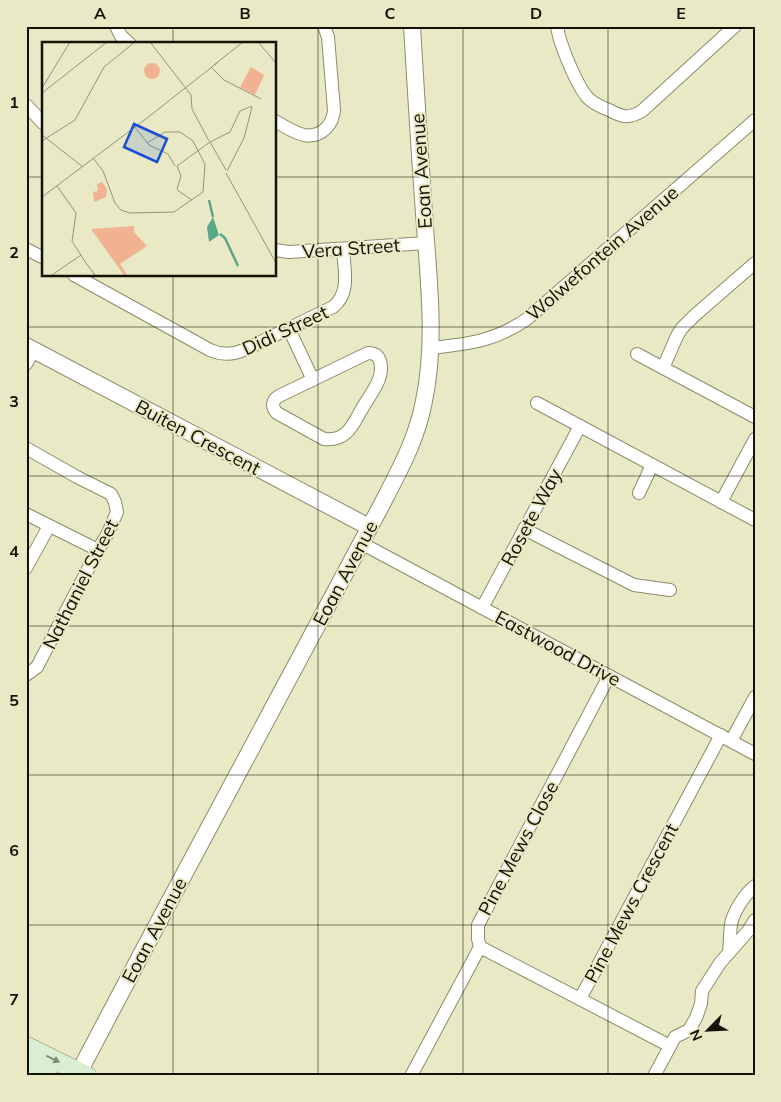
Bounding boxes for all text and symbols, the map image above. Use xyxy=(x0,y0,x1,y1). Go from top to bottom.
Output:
text: A xyxy=(94,3,106,23)
text: B xyxy=(239,3,251,23)
text: C xyxy=(385,3,396,23)
text: D xyxy=(530,3,542,23)
text: E xyxy=(676,3,686,23)
inset map xyxy=(42,42,276,276)
text: 1 xyxy=(9,92,19,112)
street label: Eoan Avenue xyxy=(405,112,437,230)
street label: Wolwefontein Avenue xyxy=(521,180,683,326)
street label: Vera Street xyxy=(301,233,401,263)
text: 2 xyxy=(9,242,19,262)
street label: Didi Street xyxy=(238,300,332,360)
text: 3 xyxy=(9,391,19,411)
street label: Buiten Crescent xyxy=(131,394,265,480)
street label: Rosete Way xyxy=(495,464,567,570)
street label: Nathaniel Street xyxy=(37,515,123,653)
street label: Eoan Avenue xyxy=(307,516,383,630)
text: 4 xyxy=(9,541,19,561)
street label: Eastwood Drive xyxy=(491,605,625,691)
text: 5 xyxy=(9,690,19,710)
street label: Pine Mews Close xyxy=(473,777,563,919)
street label: Pine Mews Crescent xyxy=(579,819,683,987)
text: 6 xyxy=(9,840,19,860)
street label: Eoan Avenue xyxy=(116,873,192,987)
text: 7 xyxy=(9,989,19,1009)
north arrow xyxy=(684,1004,734,1054)
text: N xyxy=(686,1027,706,1044)
one-way arrow xyxy=(46,1055,60,1063)

